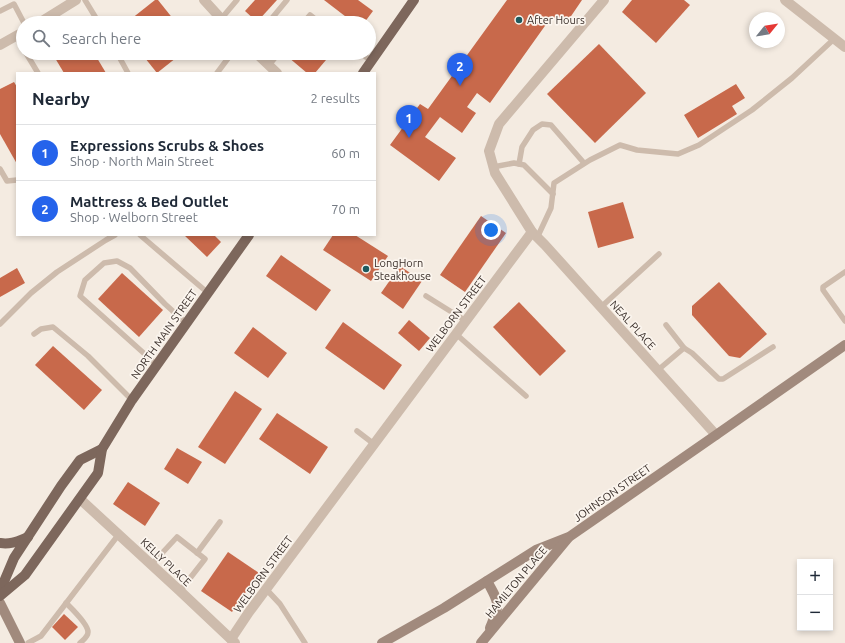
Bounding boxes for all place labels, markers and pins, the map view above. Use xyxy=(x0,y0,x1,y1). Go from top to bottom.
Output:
place label: After Hours xyxy=(527,14,585,26)
marker: After Hours xyxy=(514,15,524,25)
pin: 2 xyxy=(447,53,473,86)
pin: 1 xyxy=(396,105,422,138)
place label: LongHorn Steakhouse xyxy=(374,257,431,282)
marker: LongHorn Steakhouse xyxy=(361,264,371,274)

